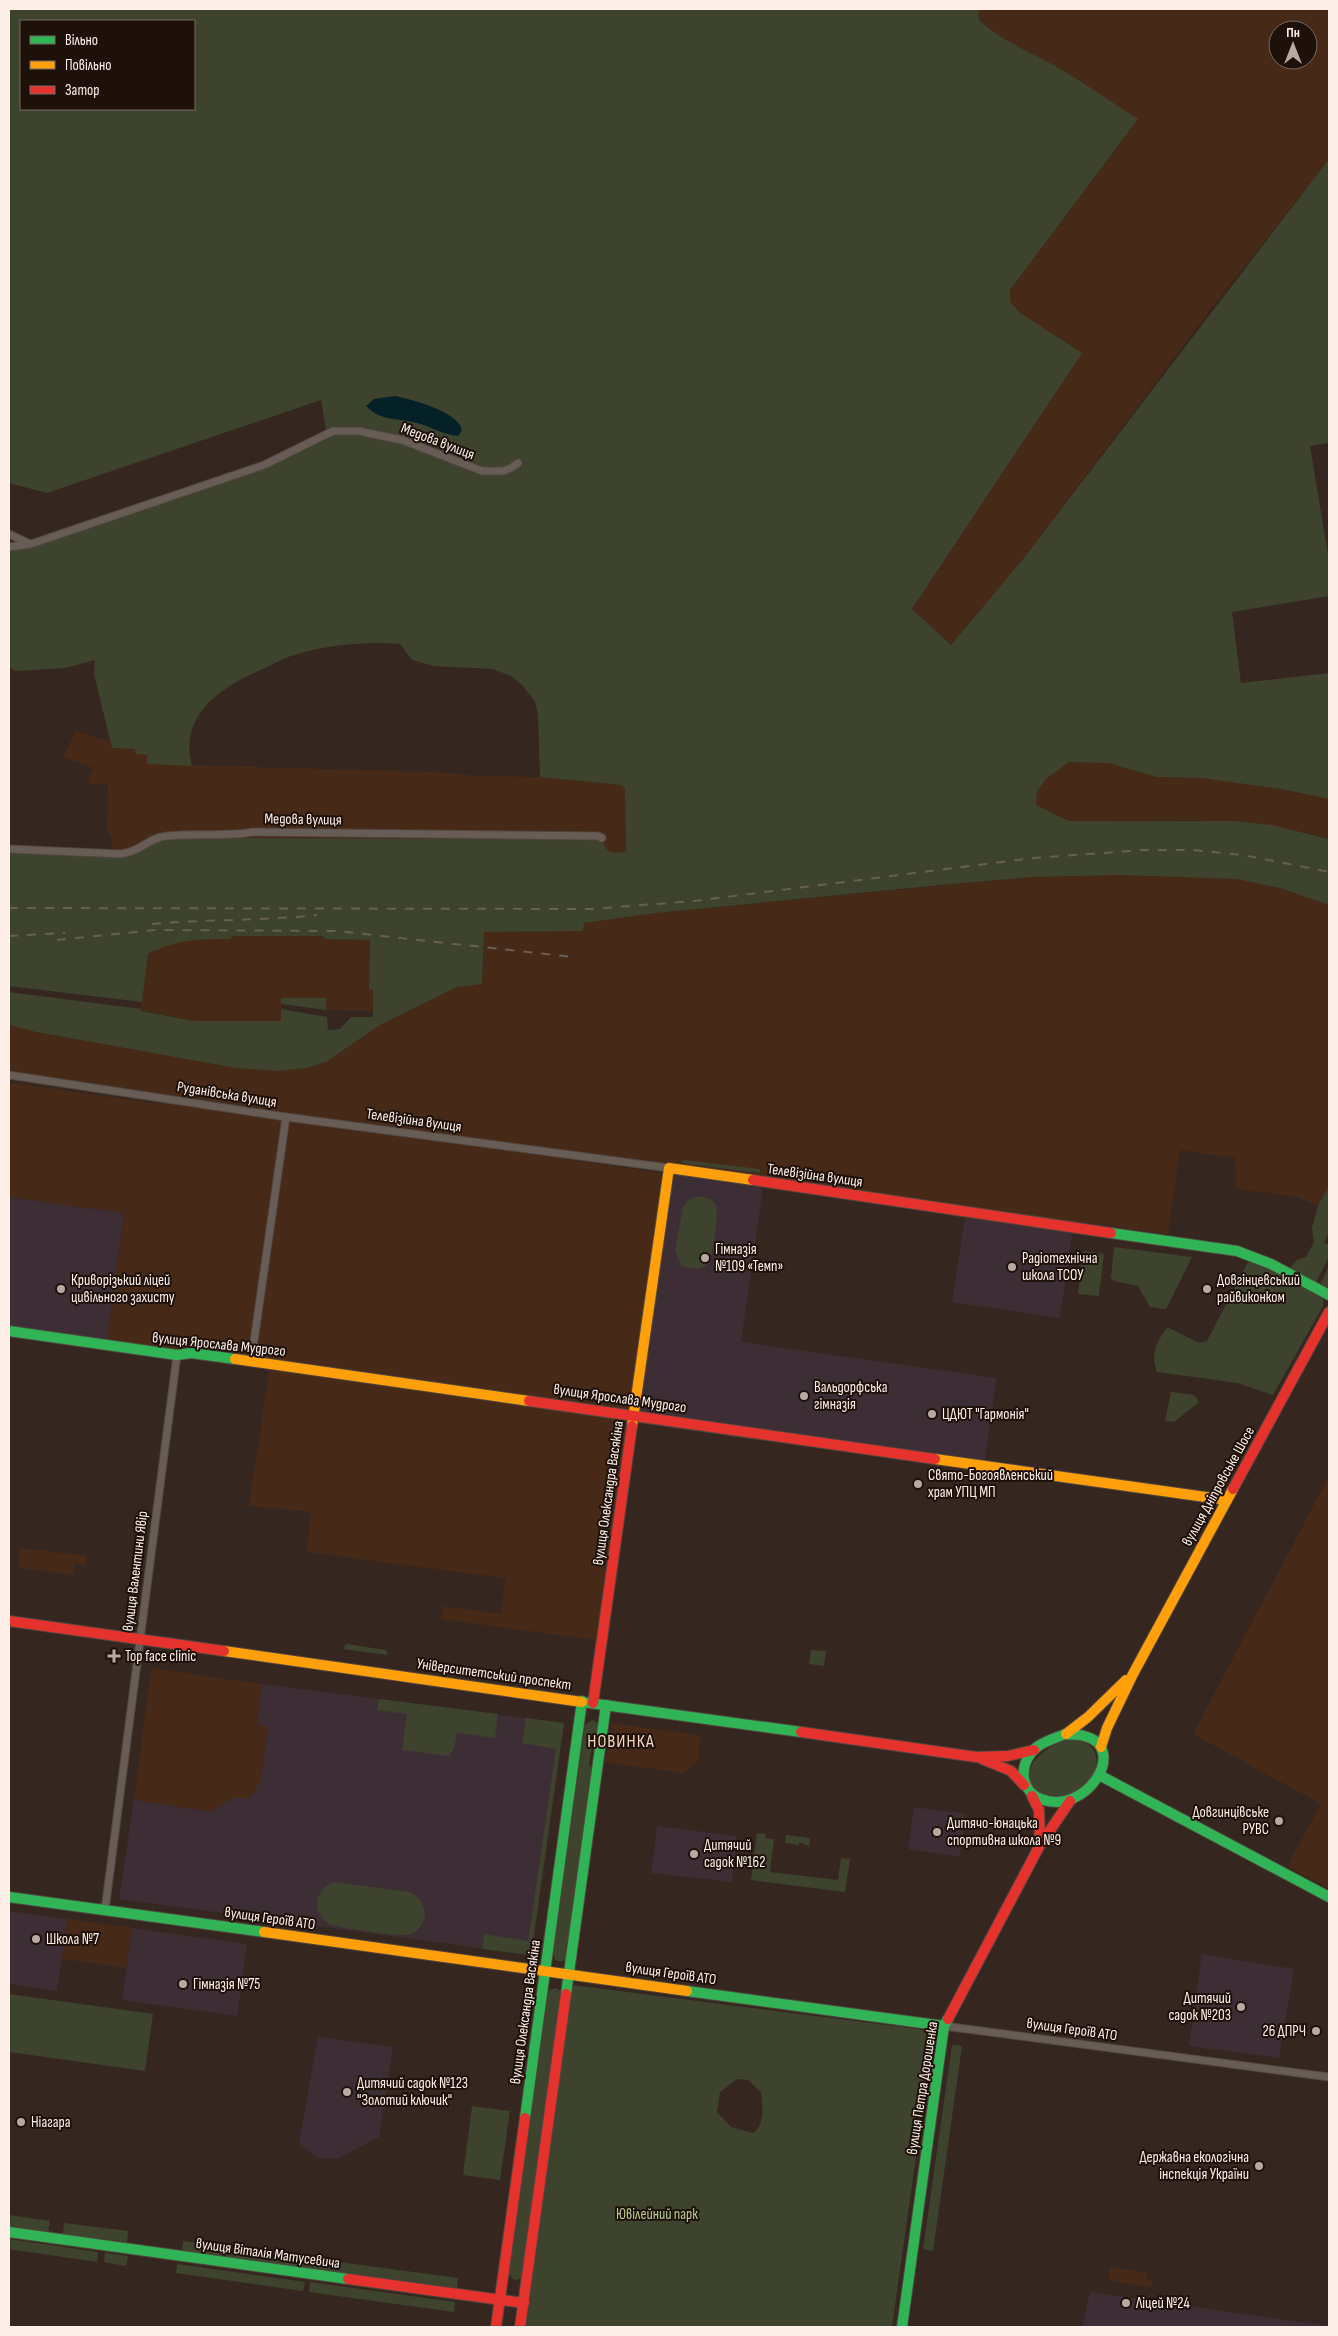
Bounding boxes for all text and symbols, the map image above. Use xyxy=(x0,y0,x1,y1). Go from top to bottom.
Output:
legend xyxy=(20,20,195,110)
north arrow xyxy=(1268,20,1318,70)
text: Пн xyxy=(1286,24,1300,41)
text: Вільно xyxy=(65,31,98,50)
text: Повільно xyxy=(65,56,111,75)
text: Затор xyxy=(65,81,99,100)
street label: Медова вулиця xyxy=(398,419,477,464)
street label: Медова вулиця xyxy=(264,809,342,830)
street label: Руданівська вулиця xyxy=(176,1077,278,1112)
street label: Телевізійна вулиця xyxy=(365,1104,463,1137)
street label: Телевізійна вулиця xyxy=(766,1159,864,1192)
place label: Гімназія №109 «Темп» xyxy=(715,1240,783,1276)
place label: Радіотехнічна школа ТСОУ xyxy=(1022,1249,1098,1285)
marker: Гімназія №109 «Темп» xyxy=(699,1252,711,1264)
marker: Радіотехнічна школа ТСОУ xyxy=(1006,1261,1018,1273)
place label: Криворізький ліцей цивільного захисту xyxy=(71,1271,175,1307)
place label: Довгінцевський райвиконком xyxy=(1217,1271,1300,1307)
marker: Криворізький ліцей цивільного захисту xyxy=(55,1283,67,1295)
marker: Довгінцевський райвиконком xyxy=(1201,1283,1213,1295)
street label: вулиця Ярослава Мудрого xyxy=(151,1328,287,1361)
place label: Вальдорфська гімназія xyxy=(814,1378,888,1414)
street label: вулиця Ярослава Мудрого xyxy=(552,1380,688,1417)
marker: Вальдорфська гімназія xyxy=(798,1390,810,1402)
place label: ЦДЮТ "Гармонія" xyxy=(942,1405,1029,1424)
marker: ЦДЮТ "Гармонія" xyxy=(926,1408,938,1420)
street label: вулиця Олександра Васякіна xyxy=(589,1419,628,1566)
street label: вулиця Дніпровське Шосе xyxy=(1178,1423,1259,1549)
place label: Свято-Богоявленський храм УПЦ МП xyxy=(928,1466,1053,1502)
marker: Свято-Богоявленський храм УПЦ МП xyxy=(912,1478,924,1490)
street label: вулиця Валентини Явір xyxy=(119,1510,152,1632)
place label: Top face clinic xyxy=(125,1647,196,1666)
marker: Top face clinic xyxy=(107,1649,121,1663)
street label: Університетський проспект xyxy=(415,1654,572,1695)
district label: НОВИНКА xyxy=(587,1731,655,1752)
place label: Довгинцівське РУВС xyxy=(1192,1803,1269,1839)
place label: Дитячо-юнацька спортивна школа №9 xyxy=(947,1814,1061,1850)
marker: Довгинцівське РУВС xyxy=(1273,1815,1285,1827)
marker: Дитячо-юнацька спортивна школа №9 xyxy=(931,1826,943,1838)
place label: Дитячий садок №162 xyxy=(704,1836,765,1872)
marker: Дитячий садок №162 xyxy=(688,1848,700,1860)
street label: вулиця Героїв АТО xyxy=(223,1903,317,1934)
place label: Школа №7 xyxy=(46,1930,99,1949)
marker: Школа №7 xyxy=(30,1933,42,1945)
street label: вулиця Олександра Васякіна xyxy=(506,1938,545,2085)
street label: вулиця Героїв АТО xyxy=(624,1958,718,1989)
place label: Гімназія №75 xyxy=(193,1975,260,1994)
marker: Гімназія №75 xyxy=(177,1978,189,1990)
place label: Дитячий садок №203 xyxy=(1169,1989,1231,2025)
marker: Дитячий садок №203 xyxy=(1235,2001,1247,2013)
street label: вулиця Героїв АТО xyxy=(1025,2014,1119,2045)
street label: вулиця Петра Дорошенка xyxy=(903,2020,942,2156)
place label: 26 ДПРЧ xyxy=(1262,2022,1306,2041)
marker: 26 ДПРЧ xyxy=(1310,2025,1322,2037)
place label: Дитячий садок №123 "Золотий ключик" xyxy=(357,2074,468,2110)
marker: Дитячий садок №123 "Золотий ключик" xyxy=(341,2086,353,2098)
place label: Ніагара xyxy=(31,2113,71,2132)
marker: Ніагара xyxy=(15,2116,27,2128)
place label: Державна екологічна інспекція України xyxy=(1139,2148,1249,2184)
marker: Державна екологічна інспекція України xyxy=(1253,2160,1265,2172)
park label: Ювілейний парк xyxy=(616,2205,698,2224)
street label: вулиця Віталія Матусевича xyxy=(195,2234,341,2273)
place label: Ліцей №24 xyxy=(1135,2294,1190,2313)
marker: Ліцей №24 xyxy=(1120,2297,1132,2309)

